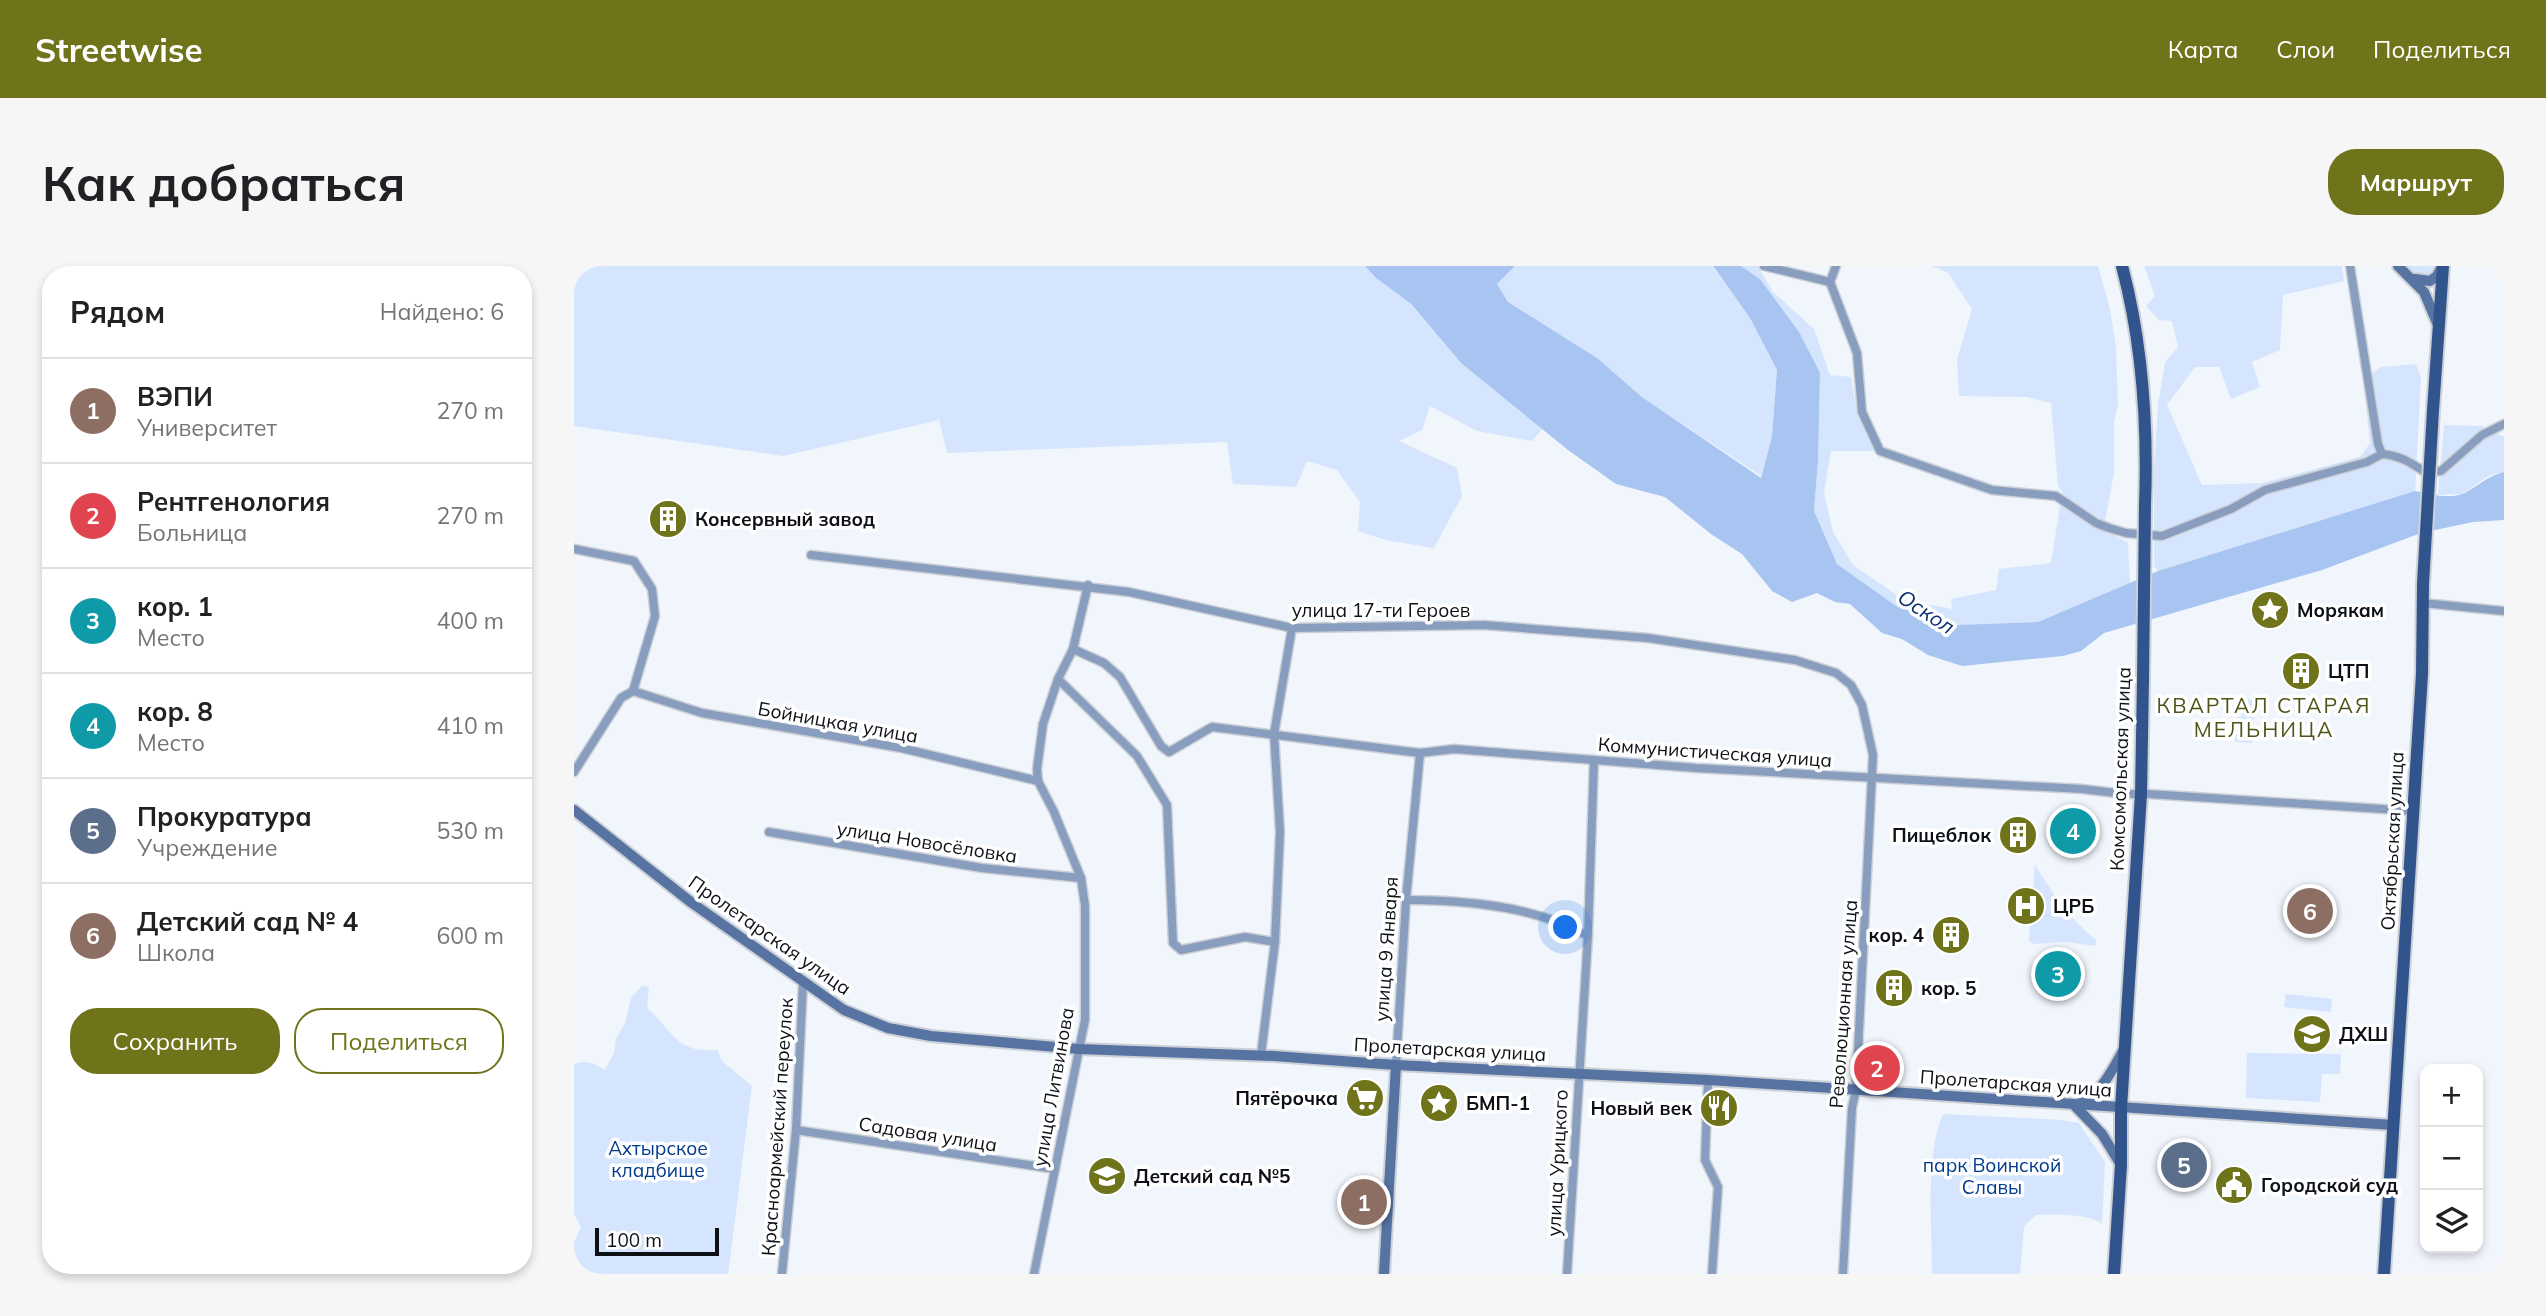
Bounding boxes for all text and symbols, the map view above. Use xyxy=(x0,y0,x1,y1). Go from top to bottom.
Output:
text: Streetwise xyxy=(35,29,203,70)
text: Карта xyxy=(2168,34,2238,64)
text: Слои xyxy=(2276,34,2335,64)
text: Поделиться xyxy=(2373,34,2511,64)
button: Маршрут xyxy=(2328,149,2504,215)
text: Как добраться xyxy=(42,152,405,213)
text: Рядом xyxy=(70,293,165,331)
text: Найдено: 6 xyxy=(380,297,504,326)
text: ВЭПИ xyxy=(137,380,213,413)
text: 1 xyxy=(86,396,100,425)
text: 270 m xyxy=(436,396,504,425)
text: Университет xyxy=(137,413,277,442)
text: Рентгенология xyxy=(137,485,330,518)
building icon: Консервный завод xyxy=(647,498,689,540)
text: 2 xyxy=(86,501,100,530)
text: 270 m xyxy=(436,501,504,530)
place label: Консервный завод xyxy=(695,507,875,531)
text: Больница xyxy=(137,518,247,547)
water label: Оскол xyxy=(1893,583,1960,639)
place icon: Морякам xyxy=(2249,589,2291,631)
text: кор. 1 xyxy=(137,590,213,623)
street label: улица 17-ти Героев xyxy=(1292,598,1470,622)
place label: Морякам xyxy=(2297,598,2384,622)
text: 3 xyxy=(86,606,100,635)
text: 400 m xyxy=(436,606,504,635)
text: Место xyxy=(137,623,205,652)
building icon: ЦТП xyxy=(2280,650,2322,692)
place label: ЦТП xyxy=(2328,659,2369,683)
street label: Комсомольская улица xyxy=(2104,667,2136,871)
district label: КВАРТАЛ СТАРАЯ МЕЛЬНИЦА xyxy=(2157,692,2371,742)
text: кор. 8 xyxy=(137,695,213,728)
street label: Бойницкая улица xyxy=(756,696,920,748)
text: 4 xyxy=(86,711,100,740)
text: 410 m xyxy=(436,711,504,740)
text: Место xyxy=(137,728,205,757)
street label: Коммунистическая улица xyxy=(1597,732,1833,772)
street label: Октябрьская улица xyxy=(2375,751,2409,931)
text: Прокуратура xyxy=(137,800,312,833)
pin: 4 xyxy=(2050,805,2096,857)
building icon: Пищеблок xyxy=(1997,814,2039,856)
text: 5 xyxy=(86,816,100,845)
text: 530 m xyxy=(436,816,504,845)
street label: улица Новосёловка xyxy=(835,816,1019,868)
place label: Пищеблок xyxy=(1892,823,1991,847)
text: Учреждение xyxy=(137,833,277,862)
street label: Пролетарская улица xyxy=(684,870,856,1000)
street label: улица 9 Января xyxy=(1369,876,1403,1022)
hospital icon: ЦРБ xyxy=(2005,885,2047,927)
pin: 6 xyxy=(2287,885,2333,937)
place label: ЦРБ xyxy=(2053,894,2094,918)
street label: Революционная улица xyxy=(1824,899,1862,1109)
text: Детский сад № 4 xyxy=(137,905,358,938)
your location xyxy=(1548,910,1582,944)
building icon: кор. 4 xyxy=(1930,914,1972,956)
text: 6 xyxy=(86,921,100,950)
text: 600 m xyxy=(436,921,504,950)
place label: кор. 4 xyxy=(1869,923,1925,947)
text: Школа xyxy=(137,938,215,967)
pin: 3 xyxy=(2035,948,2081,1000)
building icon: кор. 5 xyxy=(1873,967,1915,1009)
place label: кор. 5 xyxy=(1921,976,1976,1000)
street label: Красноармейский переулок xyxy=(756,996,798,1257)
street label: улица Литвинова xyxy=(1027,1006,1079,1168)
button: Сохранить xyxy=(70,1008,280,1074)
button: Поделиться xyxy=(294,1008,504,1074)
school or university icon: ДХШ xyxy=(2291,1013,2333,1055)
place label: ДХШ xyxy=(2339,1022,2388,1046)
street label: Пролетарская улица xyxy=(1353,1032,1547,1066)
pin: 2 xyxy=(1854,1042,1900,1094)
street label: Пролетарская улица xyxy=(1919,1064,2113,1102)
map controls xyxy=(2420,1064,2483,1253)
button: + xyxy=(2420,1064,2483,1127)
supermarket icon: Пятёрочка xyxy=(1344,1077,1386,1119)
place icon: БМП-1 xyxy=(1418,1082,1460,1124)
place label: Пятёрочка xyxy=(1235,1086,1338,1110)
restaurant icon: Новый век xyxy=(1698,1087,1740,1129)
street label: улица Урицкого xyxy=(1541,1089,1573,1237)
place label: БМП-1 xyxy=(1466,1091,1530,1115)
place label: Новый век xyxy=(1590,1096,1692,1120)
street label: Садовая улица xyxy=(857,1111,999,1157)
button: − xyxy=(2420,1127,2483,1190)
park label: Ахтырское кладбище xyxy=(608,1136,708,1182)
pin: 5 xyxy=(2161,1139,2207,1191)
park label: парк Воинской Славы xyxy=(1923,1153,2061,1199)
school or university icon: Детский сад №5 xyxy=(1086,1155,1128,1197)
place label: Детский сад №5 xyxy=(1134,1164,1290,1188)
public building icon: Городской суд xyxy=(2213,1164,2255,1206)
place label: Городской суд xyxy=(2261,1173,2398,1197)
pin: 1 xyxy=(1341,1176,1387,1228)
button: layers xyxy=(2420,1190,2483,1253)
scale bar xyxy=(595,1225,719,1257)
text: 100 m xyxy=(606,1228,662,1252)

